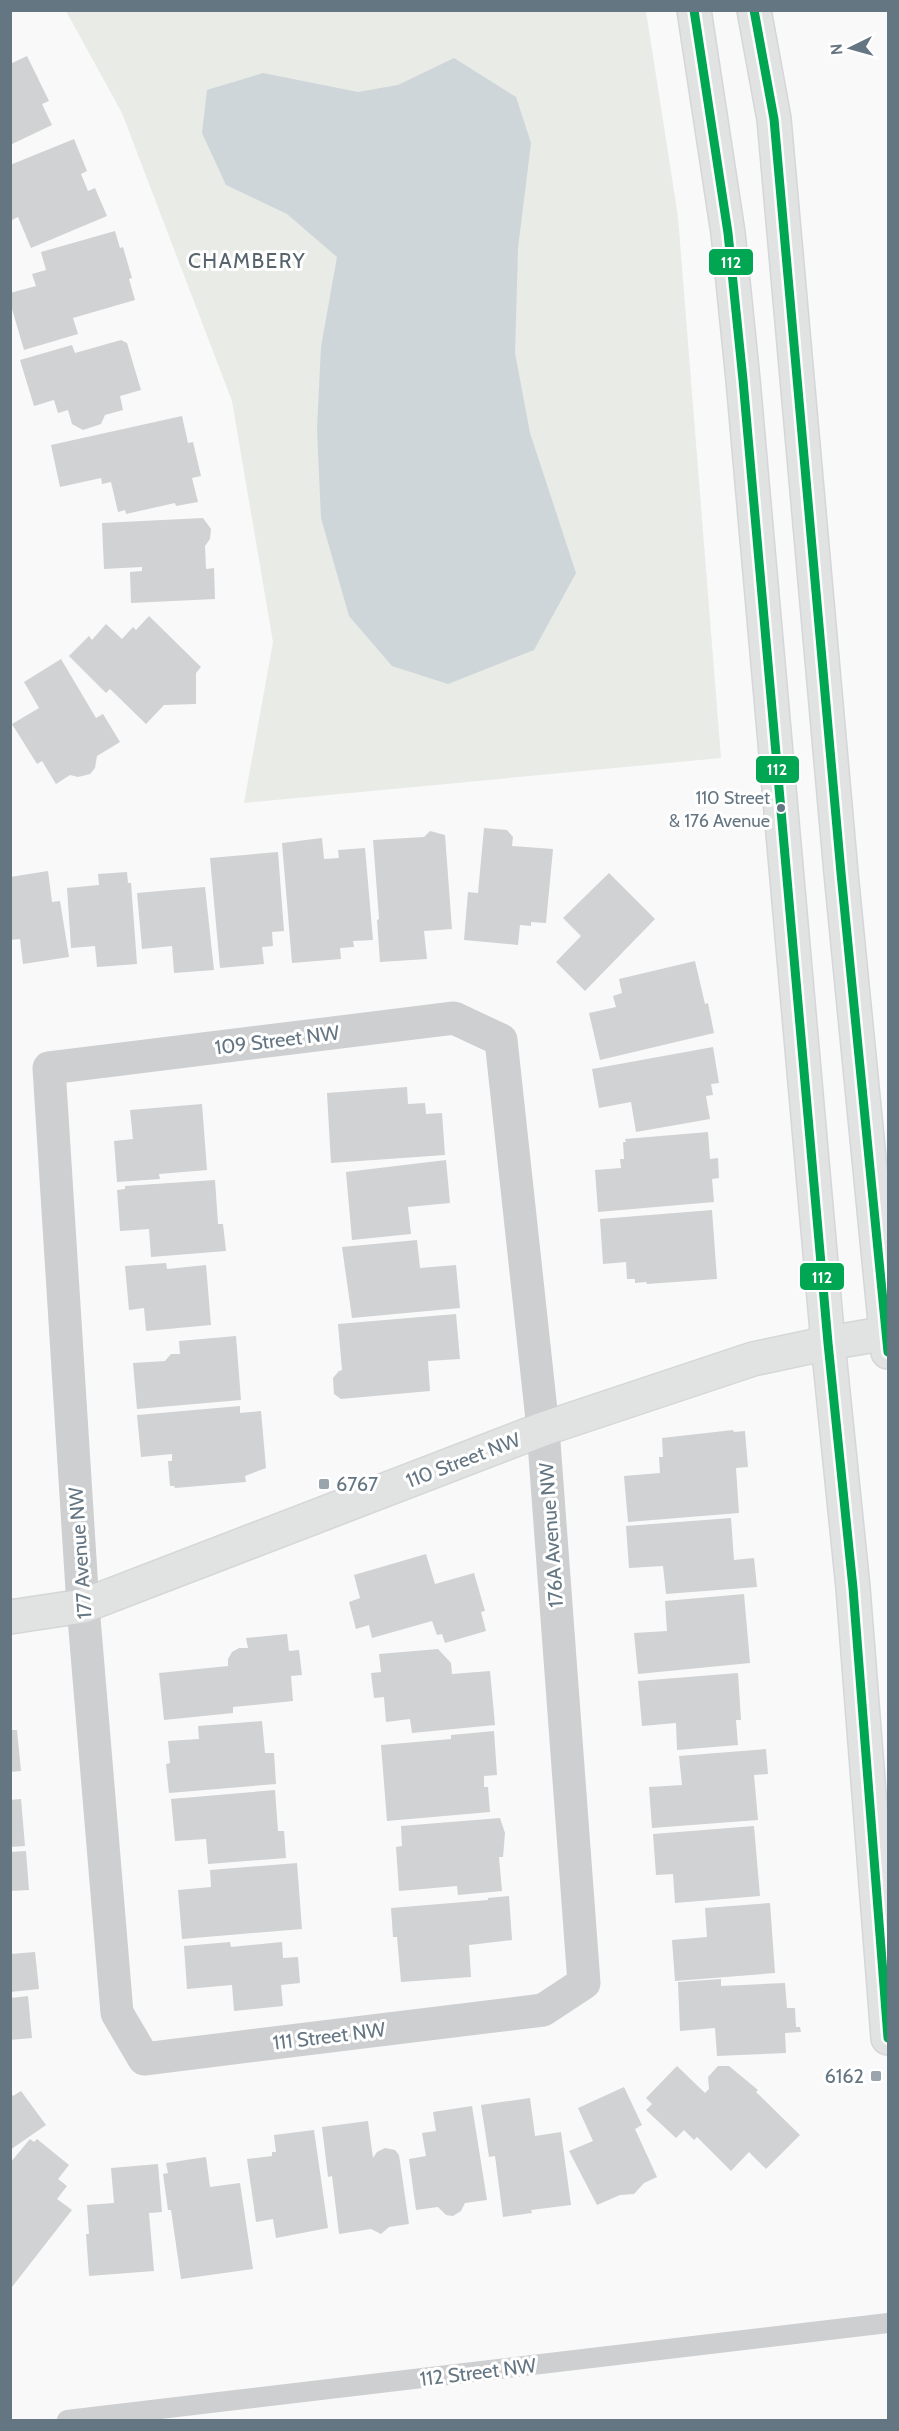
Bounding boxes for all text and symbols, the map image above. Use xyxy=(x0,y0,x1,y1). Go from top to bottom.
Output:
north arrow xyxy=(821,18,881,78)
text: N xyxy=(827,43,847,56)
district label: CHAMBERY xyxy=(188,248,306,273)
line badge: 112 xyxy=(708,248,754,276)
text: 112 xyxy=(721,253,741,272)
line badge: 112 xyxy=(755,755,800,784)
text: 112 xyxy=(767,760,787,779)
place label: 110 Street & 176 Avenue xyxy=(669,787,770,832)
marker: 110 Street & 176 Avenue xyxy=(775,802,787,814)
street label: 109 Street NW xyxy=(213,1020,341,1060)
line badge: 112 xyxy=(799,1262,845,1291)
text: 112 xyxy=(812,1268,832,1287)
street label: 110 Street NW xyxy=(402,1427,524,1493)
street label: 176A Avenue NW xyxy=(534,1462,568,1608)
place label: 6767 xyxy=(336,1472,378,1496)
marker: 6767 xyxy=(317,1477,331,1491)
street label: 177 Avenue NW xyxy=(63,1486,97,1620)
street label: 111 Street NW xyxy=(271,2017,387,2055)
place label: 6162 xyxy=(824,2064,864,2088)
marker: 6162 xyxy=(869,2069,883,2083)
street label: 112 Street NW xyxy=(419,2353,538,2391)

